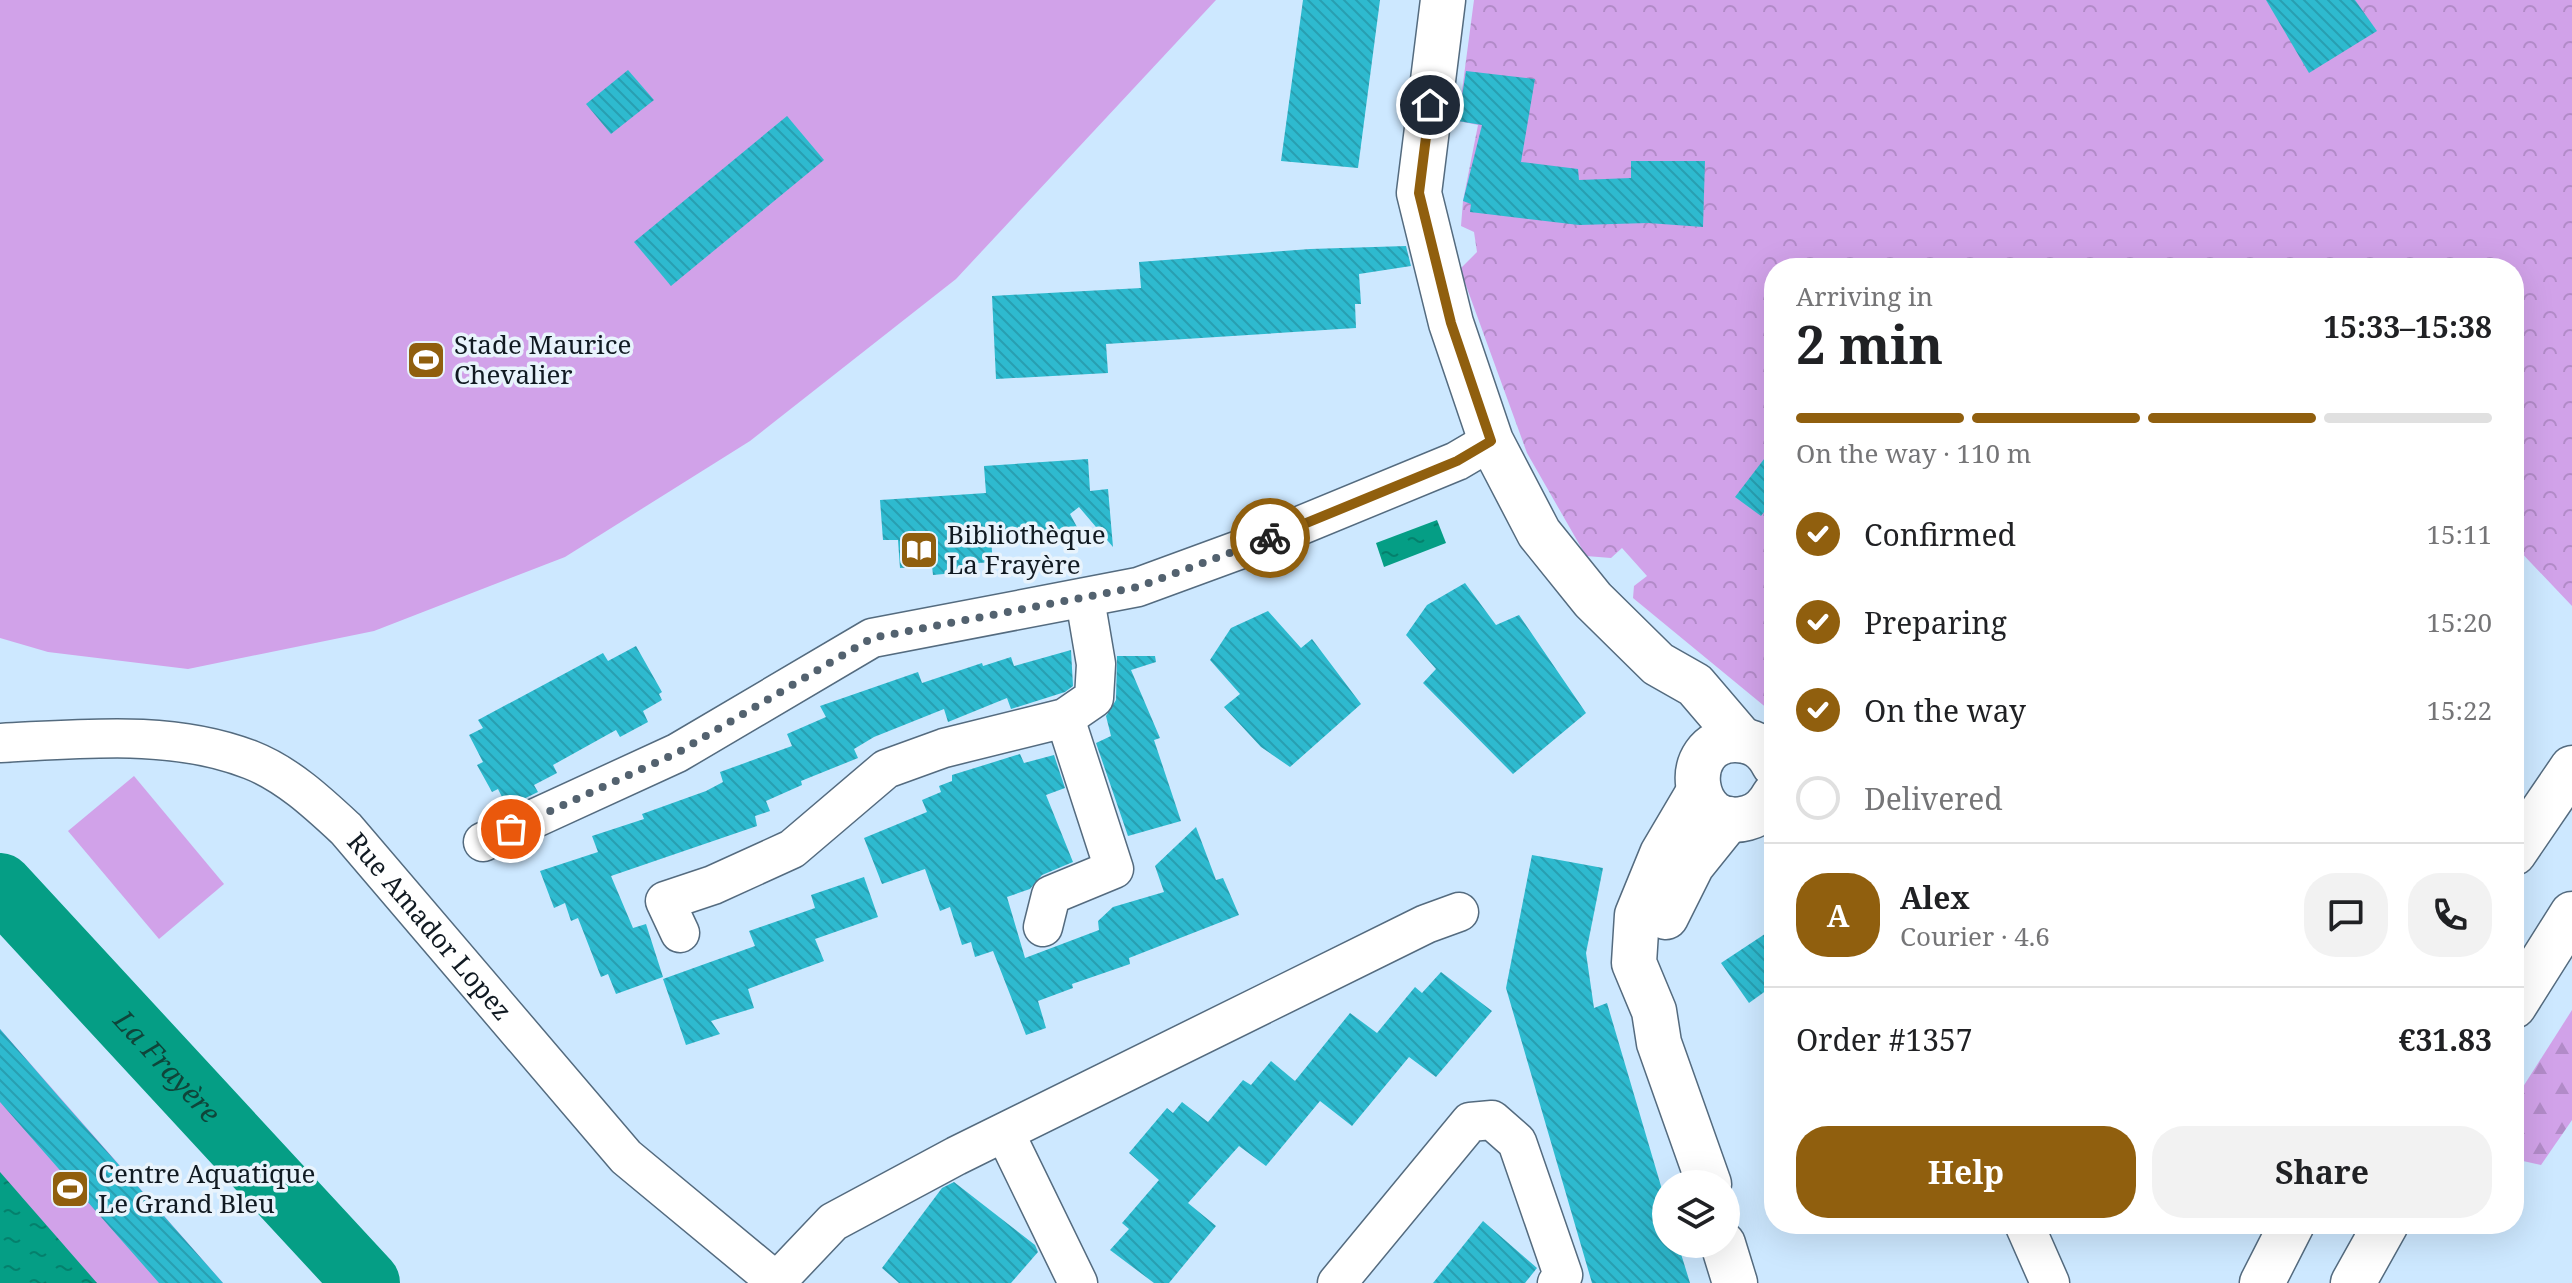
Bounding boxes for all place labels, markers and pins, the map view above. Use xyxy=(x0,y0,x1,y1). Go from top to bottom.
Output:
pin xyxy=(1396,71,1464,139)
place label: Stade Maurice Chevalier xyxy=(454,326,631,392)
sports icon: Stade Maurice Chevalier xyxy=(405,339,447,381)
place label: Bibliothèque La Frayère xyxy=(947,516,1106,582)
library icon: Bibliothèque La Frayère xyxy=(898,529,940,571)
pin xyxy=(477,795,545,863)
place label: Centre Aquatique Le Grand Bleu xyxy=(98,1155,316,1221)
sports icon: Centre Aquatique Le Grand Bleu xyxy=(49,1168,91,1210)

